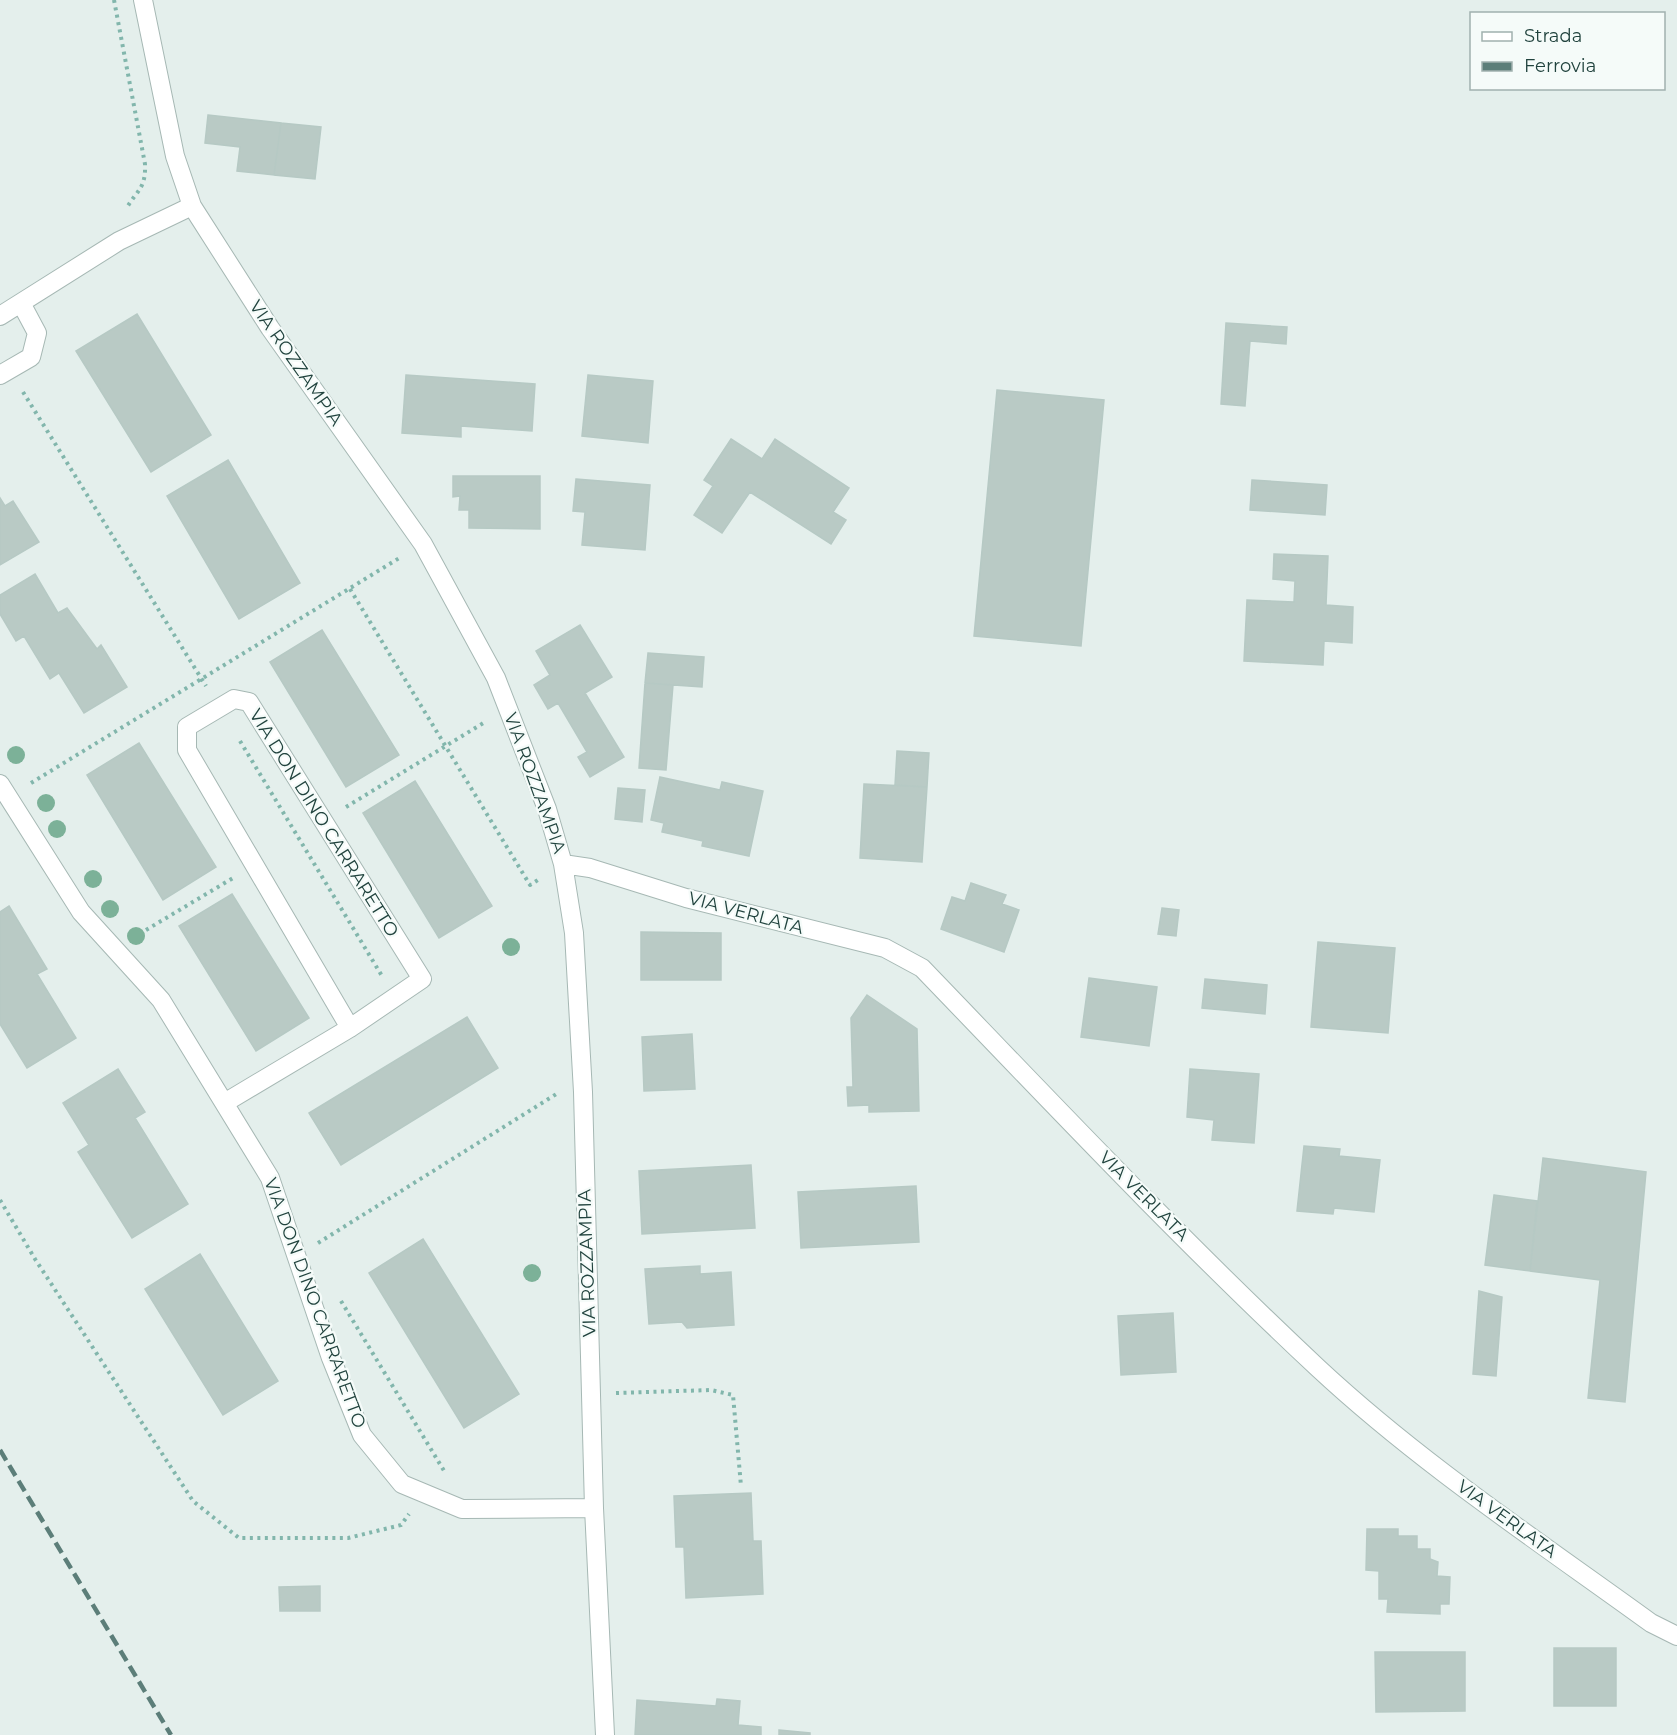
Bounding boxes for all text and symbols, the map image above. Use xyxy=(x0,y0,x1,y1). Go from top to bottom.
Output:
legend xyxy=(1470,12,1665,90)
text: Strada xyxy=(1524,25,1582,47)
text: Ferrovia xyxy=(1524,55,1596,77)
street label: VIA ROZZAMPIA xyxy=(245,296,347,430)
street label: VIA DON DINO CARRARETTO xyxy=(245,705,403,941)
street label: VIA ROZZAMPIA xyxy=(499,710,571,856)
street label: VIA VERLATA xyxy=(686,887,806,939)
street label: VIA VERLATA xyxy=(1094,1146,1194,1246)
street label: VIA DON DINO CARRARETTO xyxy=(259,1175,371,1431)
street label: VIA ROZZAMPIA xyxy=(573,1189,601,1337)
street label: VIA VERLATA xyxy=(1453,1475,1561,1563)

